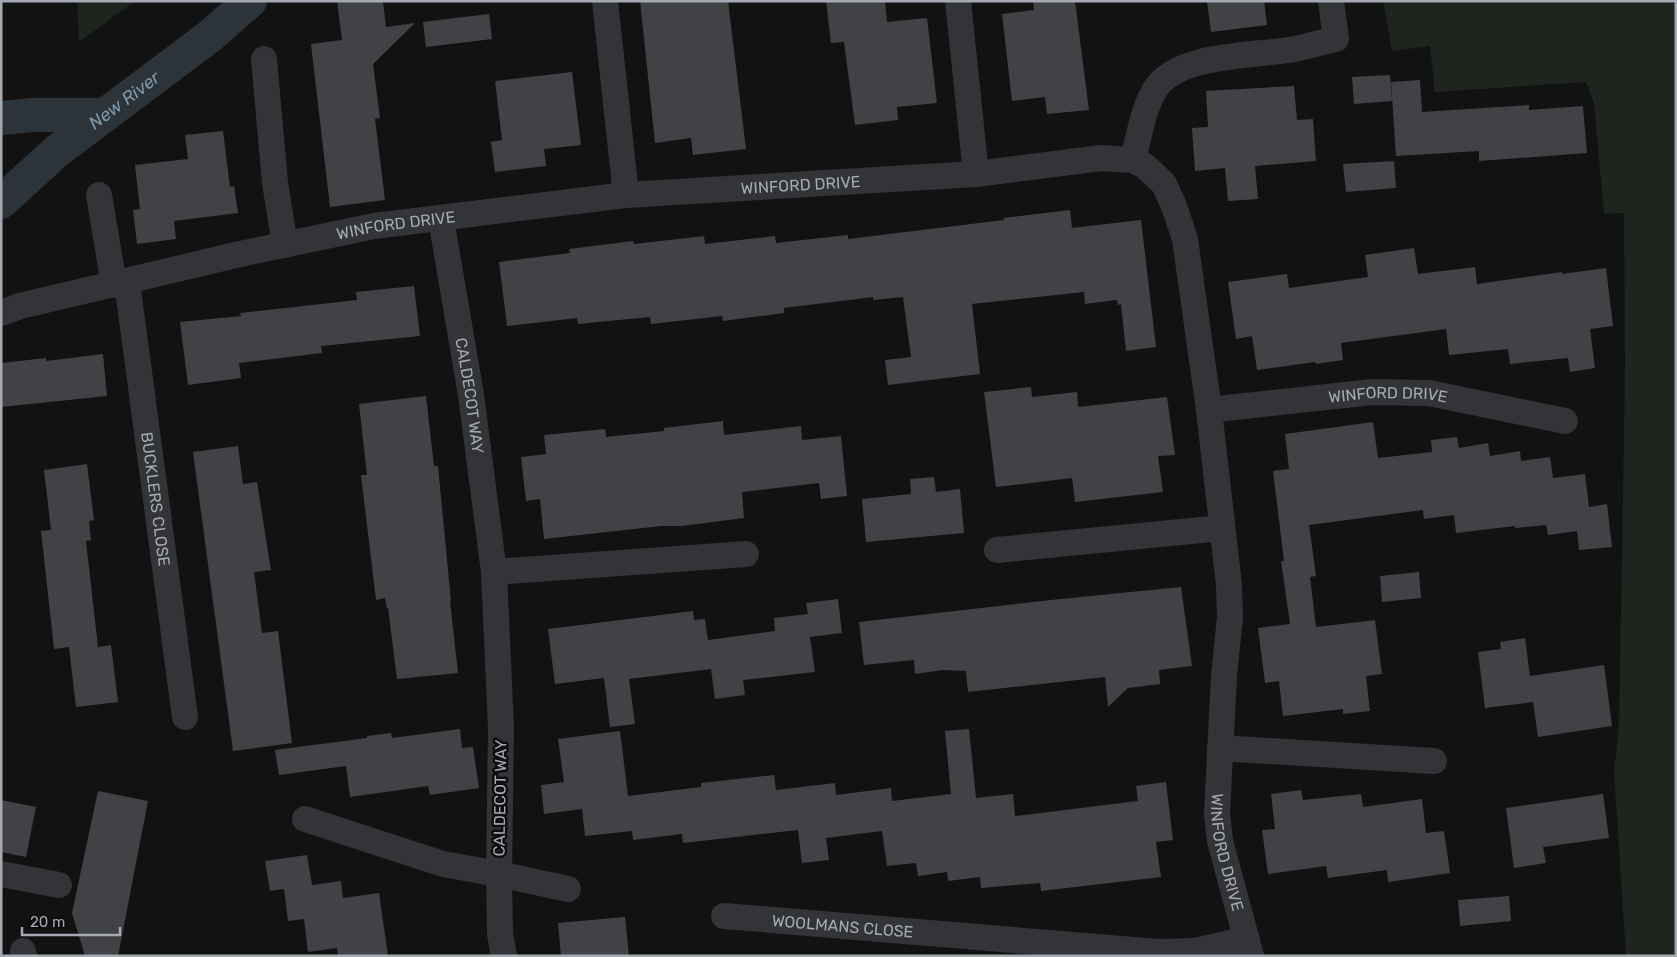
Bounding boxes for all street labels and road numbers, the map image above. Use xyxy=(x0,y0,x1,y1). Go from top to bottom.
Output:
street label: WINFORD DRIVE xyxy=(740,171,861,198)
street label: WINFORD DRIVE xyxy=(335,207,456,243)
street label: CALDECOT WAY xyxy=(452,336,488,455)
street label: WINFORD DRIVE xyxy=(1327,382,1450,406)
street label: BUCKLERS CLOSE xyxy=(138,431,174,567)
street label: CALDECOT WAY xyxy=(489,739,511,857)
street label: WINFORD DRIVE xyxy=(1207,793,1248,913)
street label: WOOLMANS CLOSE xyxy=(771,911,914,941)

